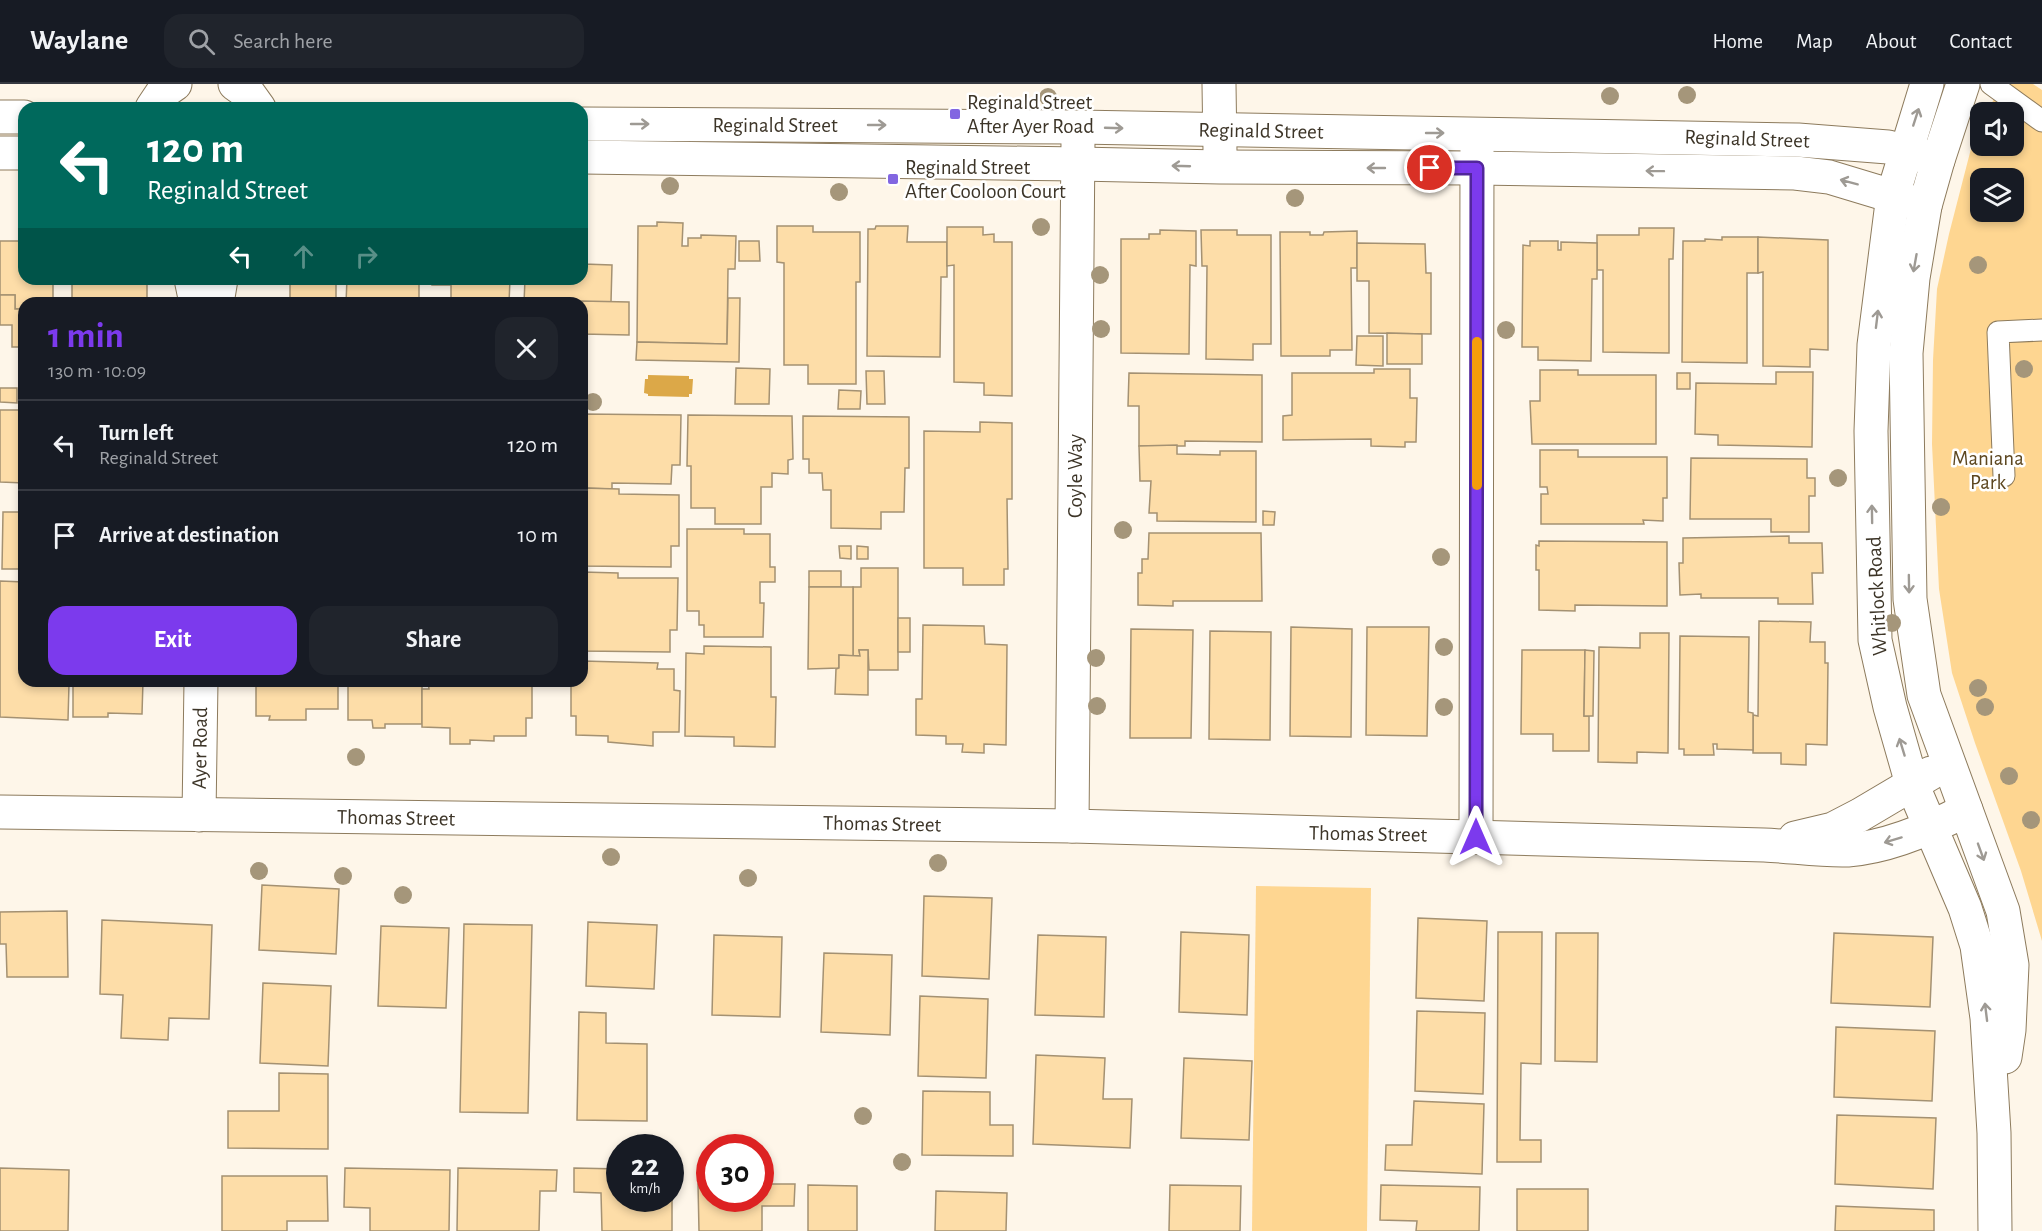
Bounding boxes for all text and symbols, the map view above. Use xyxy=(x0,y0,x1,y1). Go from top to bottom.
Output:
search box xyxy=(164,14,584,68)
icon: search xyxy=(185,25,218,58)
text: Waylane xyxy=(30,27,128,55)
text: Search here xyxy=(233,30,333,52)
text: Home xyxy=(1712,31,1763,52)
text: Map xyxy=(1796,31,1833,52)
text: About xyxy=(1866,31,1916,52)
text: Contact xyxy=(1949,31,2012,52)
place label: Reginald Street After Ayer Road xyxy=(967,92,1094,137)
map controls xyxy=(1970,102,2024,222)
button: sound xyxy=(1970,102,2024,156)
marker: Reginald Street After Ayer Road xyxy=(948,107,962,121)
one-way arrow xyxy=(1911,108,1922,127)
street label: Reginald Street xyxy=(712,115,838,136)
one-way arrow xyxy=(630,118,650,130)
street label: Reginald Street xyxy=(1198,119,1324,143)
one-way arrow xyxy=(867,120,887,131)
one-way arrow xyxy=(1104,122,1124,134)
icon: left xyxy=(48,126,126,204)
street label: Reginald Street xyxy=(1684,126,1810,152)
one-way arrow xyxy=(1425,127,1445,139)
text: 120 m xyxy=(147,128,244,170)
pin xyxy=(1404,142,1455,193)
icon: arrive xyxy=(1413,151,1446,184)
place label: Reginald Street After Cooloon Court xyxy=(905,157,1066,202)
one-way arrow xyxy=(1172,161,1192,172)
one-way arrow xyxy=(1367,162,1387,174)
one-way arrow xyxy=(1646,165,1666,177)
button: layers xyxy=(1970,168,2024,222)
marker: Reginald Street After Cooloon Court xyxy=(886,172,900,186)
one-way arrow xyxy=(1840,176,1859,188)
text: Reginald Street xyxy=(147,177,308,204)
icon: left xyxy=(224,240,257,273)
icon: ahead xyxy=(287,240,320,273)
icon: right xyxy=(350,240,383,273)
one-way arrow xyxy=(1910,253,1921,273)
one-way arrow xyxy=(1872,310,1883,329)
button: close xyxy=(495,317,558,380)
text: 1 min xyxy=(48,318,124,354)
text: 130 m · 10:09 xyxy=(48,361,146,381)
text: Turn left xyxy=(99,422,173,444)
icon: left xyxy=(48,429,81,462)
text: 120 m xyxy=(508,434,558,456)
street label: Coyle Way xyxy=(1065,434,1086,518)
text: Reginald Street xyxy=(99,448,218,468)
park label: Maniana Park xyxy=(1952,448,2024,493)
one-way arrow xyxy=(1867,504,1878,524)
icon: arrive xyxy=(48,519,81,552)
text: Arrive at destination xyxy=(99,524,279,546)
text: 10 m xyxy=(518,524,558,546)
street label: Whitlock Road xyxy=(1863,536,1891,656)
one-way arrow xyxy=(1904,573,1915,593)
button: Exit xyxy=(48,606,297,675)
button: Share xyxy=(309,606,558,675)
street label: Ayer Road xyxy=(189,707,211,789)
one-way arrow xyxy=(1896,738,1907,757)
position arrow xyxy=(1444,805,1508,869)
street label: Thomas Street xyxy=(337,806,456,830)
street label: Thomas Street xyxy=(823,812,942,836)
street label: Thomas Street xyxy=(1309,822,1428,846)
one-way arrow xyxy=(1884,835,1903,846)
one-way arrow xyxy=(1977,842,1988,861)
one-way arrow xyxy=(1980,1002,1991,1022)
speed limit sign: 30 xyxy=(696,1134,774,1212)
text: 22 xyxy=(631,1151,659,1181)
text: km/h xyxy=(630,1181,660,1196)

